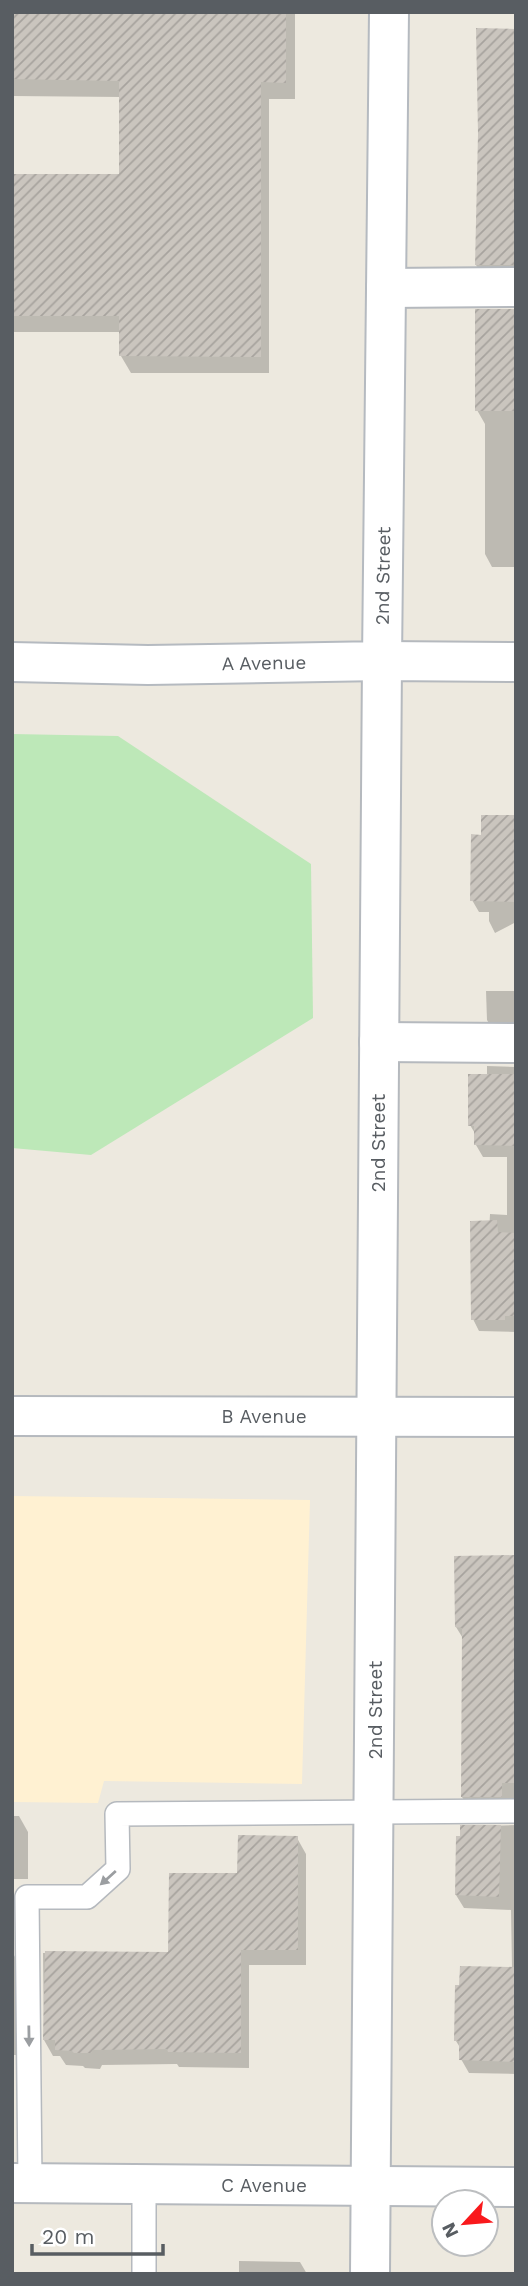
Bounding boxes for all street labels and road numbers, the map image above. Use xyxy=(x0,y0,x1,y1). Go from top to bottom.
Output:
street label: 2nd Street xyxy=(371,527,395,625)
street label: A Avenue xyxy=(221,651,307,675)
street label: 2nd Street xyxy=(367,1094,390,1192)
street label: B Avenue xyxy=(221,1405,307,1428)
street label: 2nd Street xyxy=(364,1661,387,1759)
street label: C Avenue xyxy=(221,2174,307,2197)

